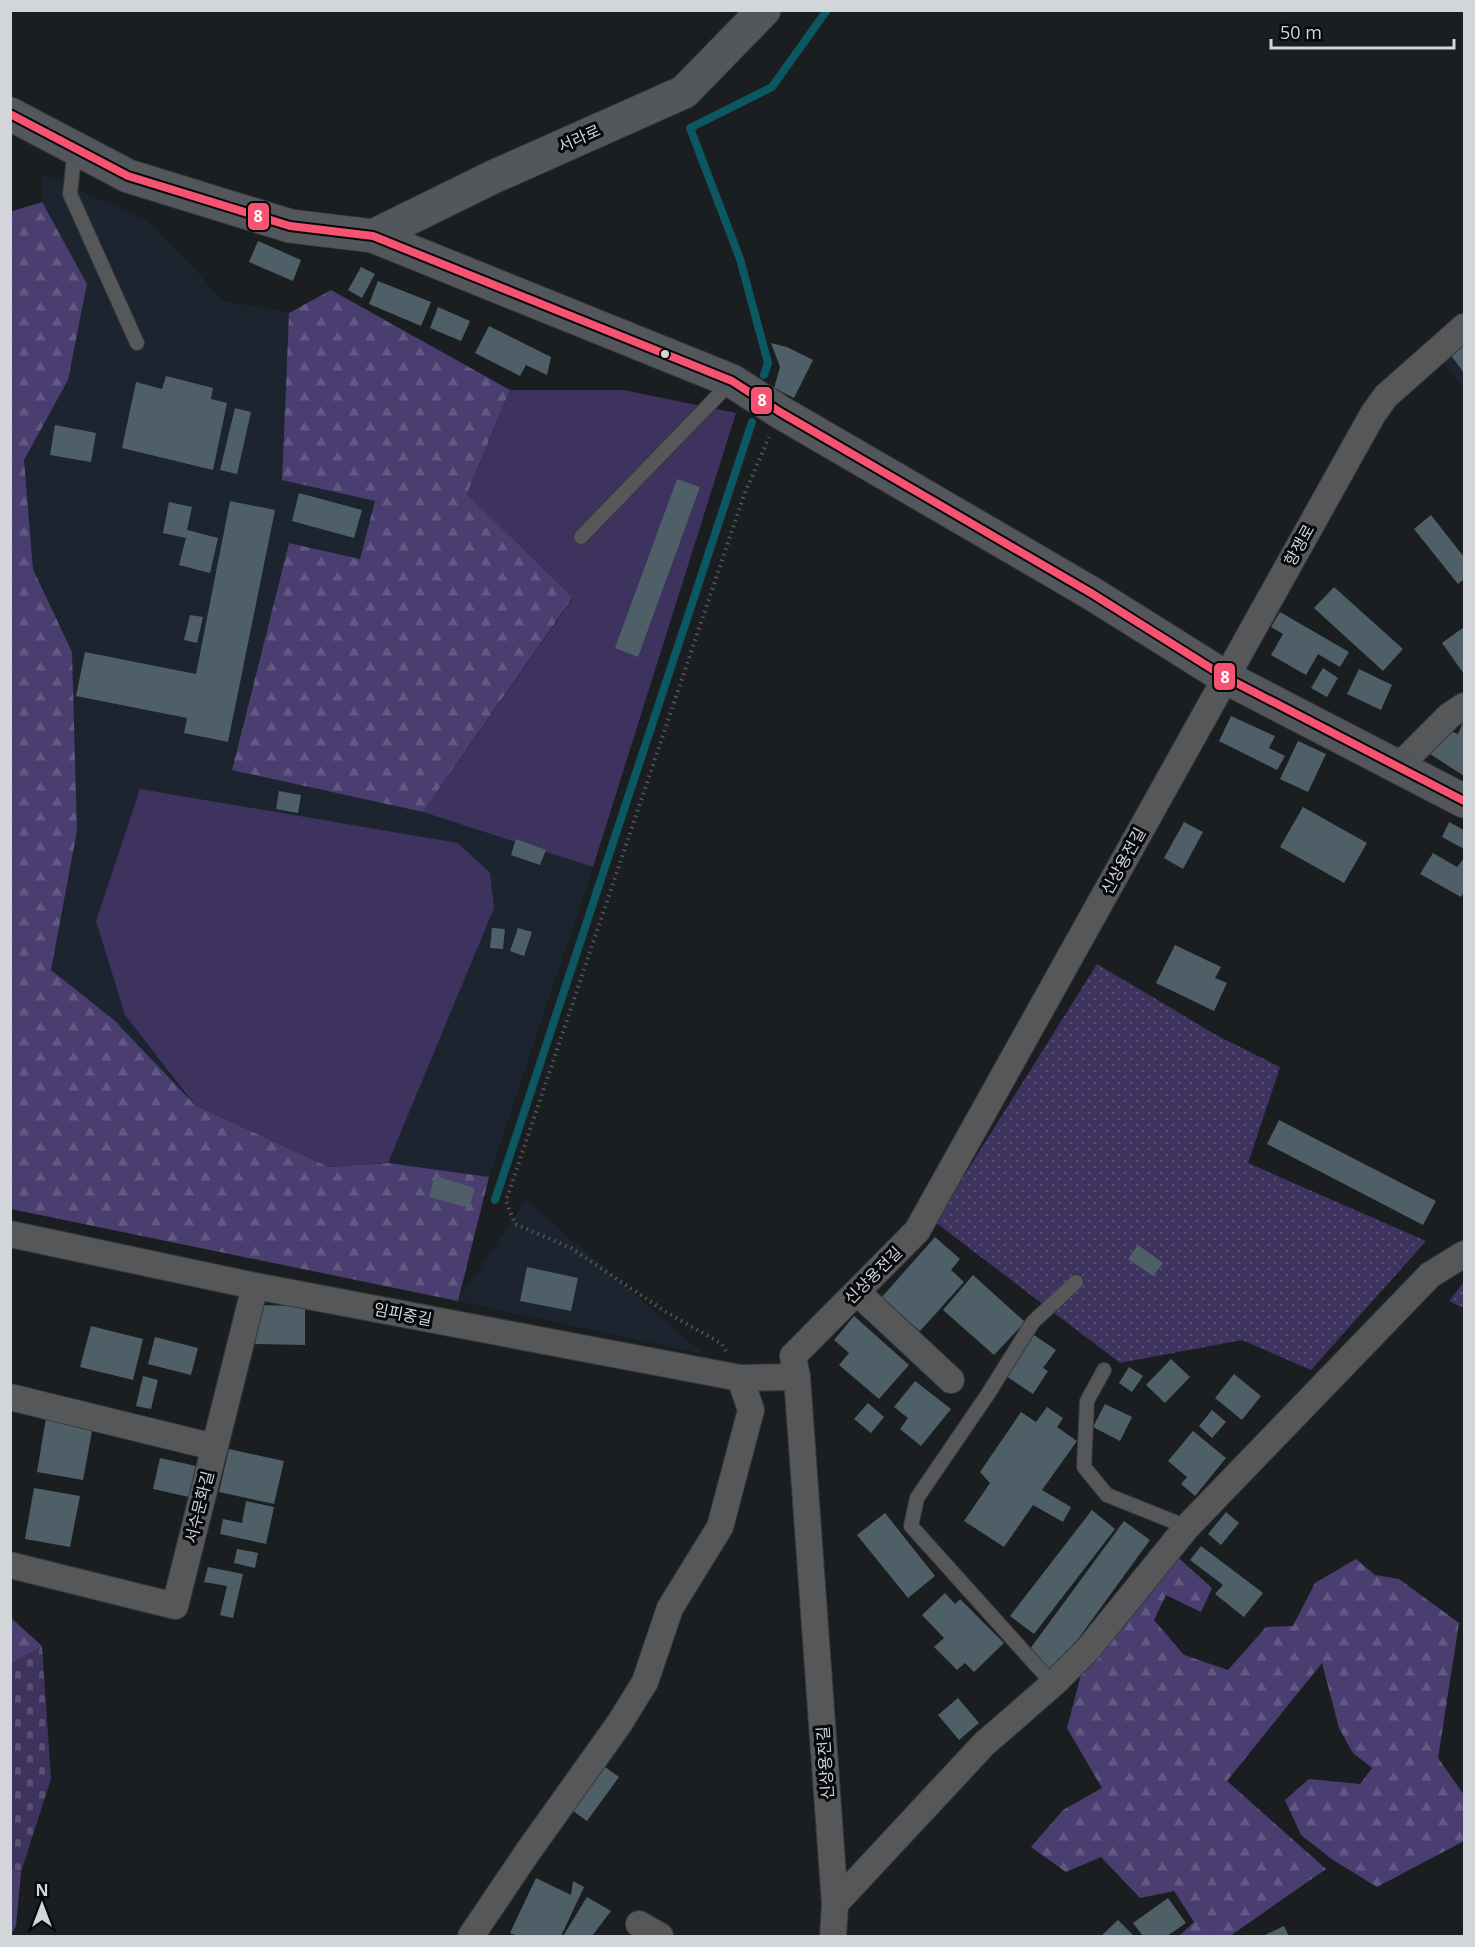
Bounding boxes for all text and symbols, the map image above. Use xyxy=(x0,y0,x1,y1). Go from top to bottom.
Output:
scale bar xyxy=(1271,12,1454,50)
text: 50 m xyxy=(1280,20,1322,44)
street label: 서라로 xyxy=(554,119,604,157)
line badge: 8 xyxy=(247,202,270,231)
text: 8 xyxy=(253,205,263,227)
unlabelled marker xyxy=(659,348,671,360)
line badge: 8 xyxy=(750,386,773,415)
text: 8 xyxy=(757,389,767,411)
street label: 항쟁로 xyxy=(1279,520,1319,570)
line badge: 8 xyxy=(1213,662,1236,691)
text: 8 xyxy=(1220,666,1230,688)
street label: 신상용전길 xyxy=(1096,823,1150,899)
street label: 신상용전길 xyxy=(839,1241,907,1309)
street label: 임피중길 xyxy=(372,1298,434,1330)
street label: 서수문화길 xyxy=(179,1469,219,1545)
street label: 신상용전길 xyxy=(811,1726,839,1800)
north arrow xyxy=(12,1875,72,1935)
text: N xyxy=(35,1879,49,1901)

